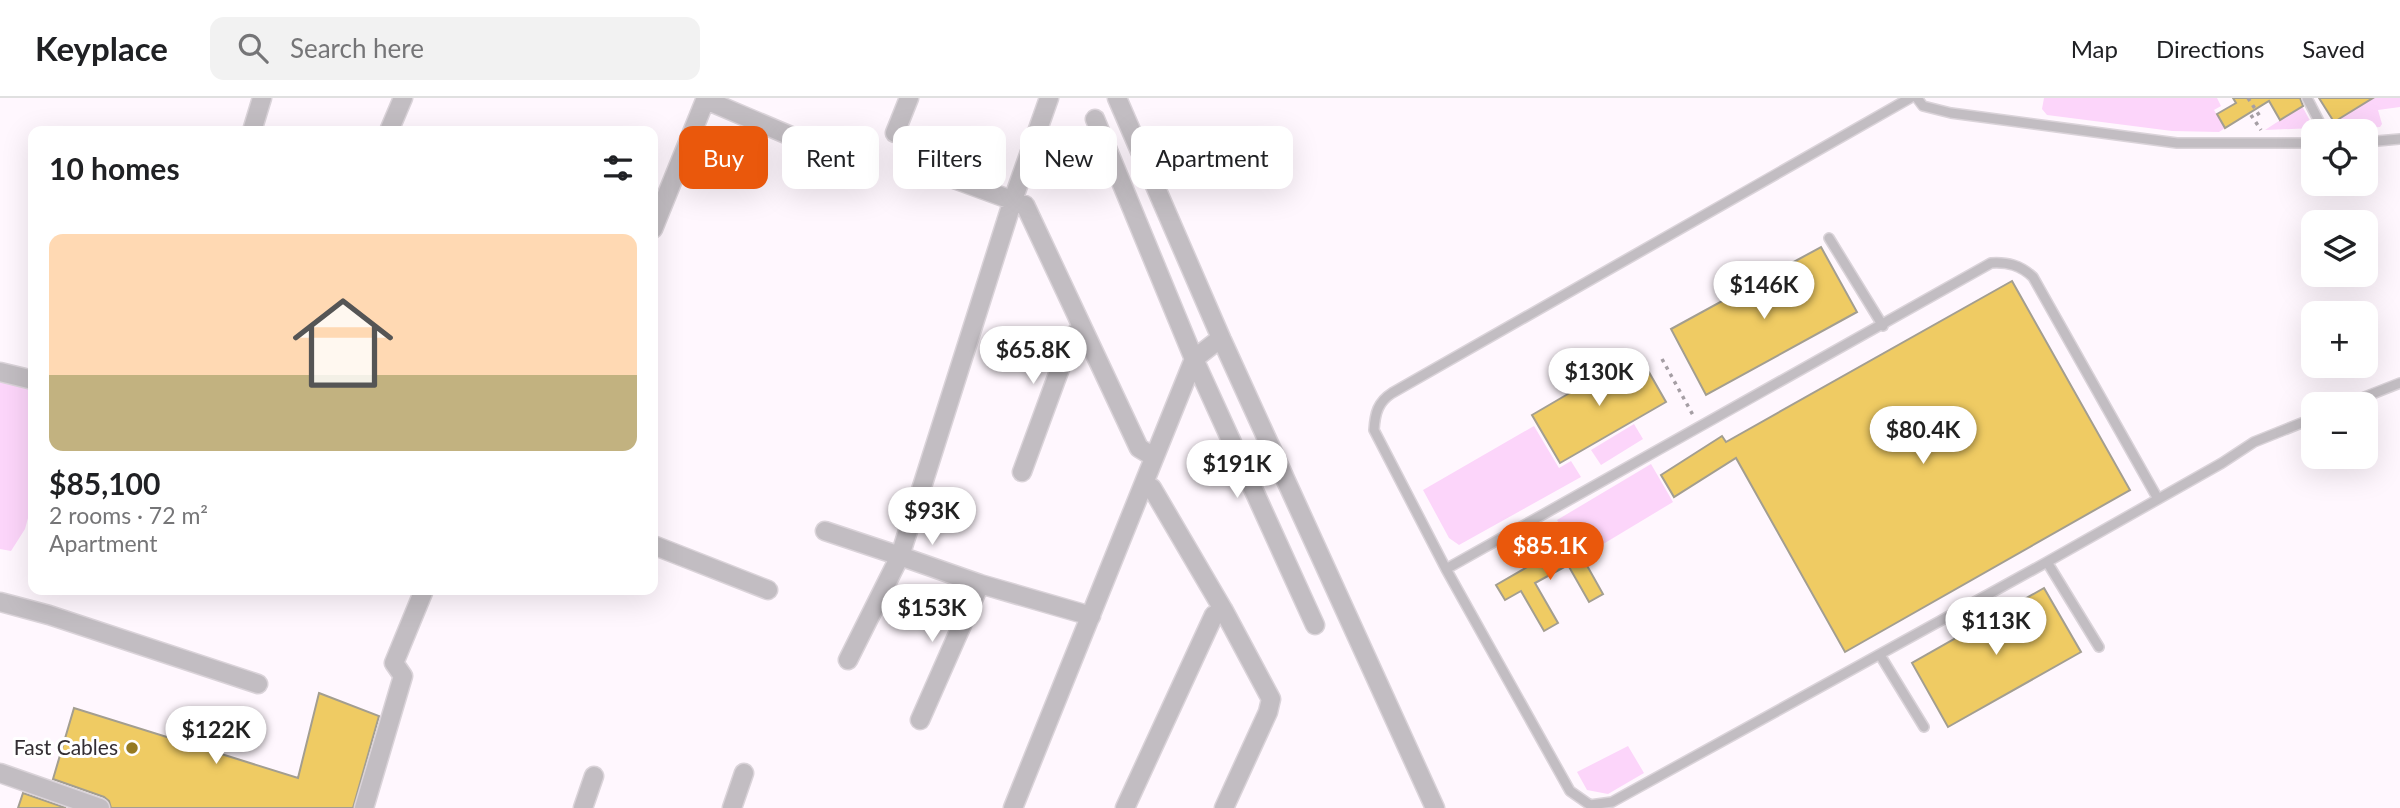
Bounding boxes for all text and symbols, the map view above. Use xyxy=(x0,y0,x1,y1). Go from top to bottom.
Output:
search box xyxy=(210,17,700,80)
text: Keyplace xyxy=(35,28,168,68)
icon: search xyxy=(234,29,272,67)
text: Search here xyxy=(290,32,424,64)
text: Map xyxy=(2071,34,2118,63)
text: Directions xyxy=(2156,34,2264,63)
text: Saved xyxy=(2302,34,2365,63)
map controls xyxy=(2301,119,2378,469)
button: locate xyxy=(2301,119,2378,196)
chip: Buy xyxy=(679,126,768,189)
chip: Rent xyxy=(782,126,879,189)
chip: Filters xyxy=(893,126,1006,189)
chip: New xyxy=(1020,126,1117,189)
chip: Apartment xyxy=(1131,126,1293,189)
icon: filters xyxy=(599,149,637,187)
text: 10 homes xyxy=(49,150,180,186)
button: layers xyxy=(2301,210,2378,287)
pin: $146K xyxy=(1715,262,1813,321)
text: $146K xyxy=(1729,270,1799,298)
icon: home xyxy=(280,280,406,406)
button: + xyxy=(2301,301,2378,378)
pin: $65.8K xyxy=(976,327,1090,386)
text: $65.8K xyxy=(996,335,1070,363)
pin: $130K xyxy=(1550,348,1648,408)
text: $130K xyxy=(1564,357,1634,385)
button: − xyxy=(2301,392,2378,469)
pin: $80.4K xyxy=(1866,406,1980,466)
text: $80.4K xyxy=(1886,415,1960,443)
pin: $191K xyxy=(1188,440,1286,500)
text: $191K xyxy=(1202,449,1272,477)
text: $85,100 xyxy=(49,465,160,501)
pin: $93K xyxy=(891,488,973,547)
text: $93K xyxy=(904,496,960,524)
text: 2 rooms · 72 m² xyxy=(49,501,208,529)
pin: $85.1K xyxy=(1493,522,1607,582)
text: Apartment xyxy=(49,529,157,557)
text: $85.1K xyxy=(1513,531,1587,559)
pin: $153K xyxy=(883,584,981,644)
text: $153K xyxy=(897,593,967,621)
pin: $113K xyxy=(1947,598,2045,657)
text: $113K xyxy=(1961,606,2031,634)
pin: $122K xyxy=(167,706,265,766)
text: $122K xyxy=(181,715,251,743)
place label: Fast Cables xyxy=(14,734,118,759)
marker: Fast Cables xyxy=(124,740,140,756)

